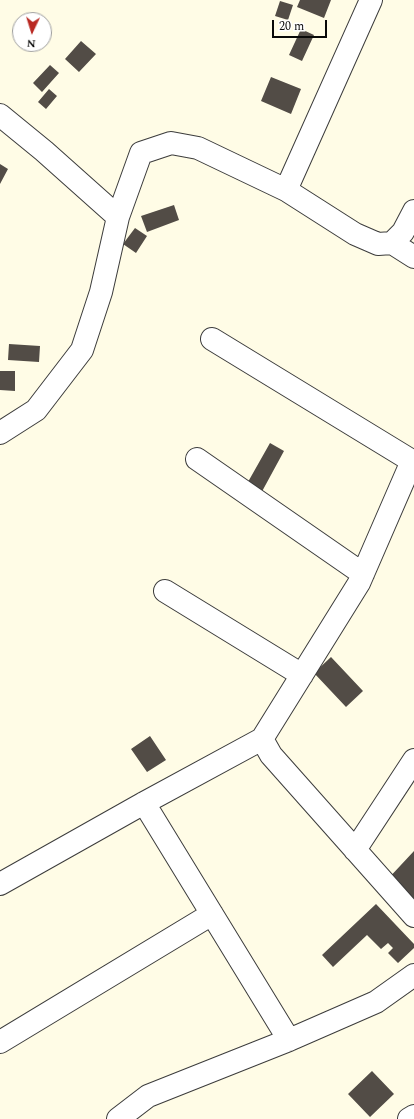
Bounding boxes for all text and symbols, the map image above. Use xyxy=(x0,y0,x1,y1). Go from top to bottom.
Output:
north arrow xyxy=(12,12,52,52)
scale bar xyxy=(274,12,329,38)
text: 20 m xyxy=(279,17,304,36)
text: N xyxy=(26,35,36,52)

